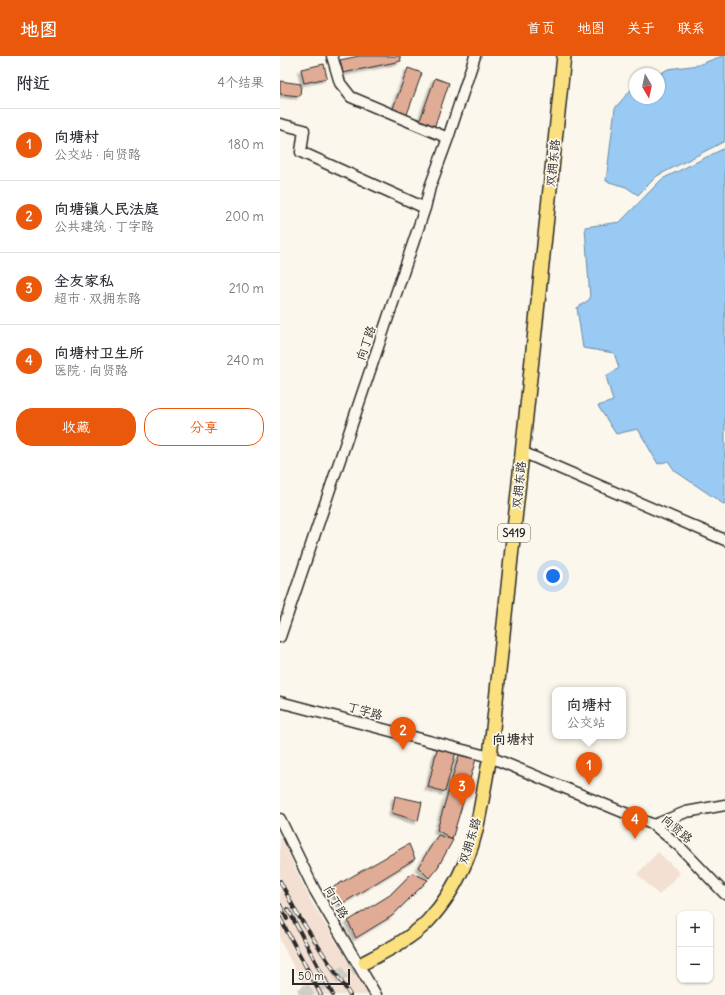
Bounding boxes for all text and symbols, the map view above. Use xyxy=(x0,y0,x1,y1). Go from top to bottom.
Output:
text: 地图 xyxy=(20,17,58,41)
text: 首页 xyxy=(527,19,555,37)
text: 地图 xyxy=(577,19,605,37)
text: 关于 xyxy=(627,19,655,37)
text: 联系 xyxy=(677,19,705,37)
north arrow xyxy=(629,68,665,104)
text: 附近 xyxy=(16,72,50,94)
text: 4个结果 xyxy=(217,74,264,91)
text: 向塘村 xyxy=(54,127,99,146)
text: 1 xyxy=(26,136,32,153)
text: 180 m xyxy=(228,136,264,153)
street label: 双拥东路 xyxy=(543,138,562,188)
text: 公交站 · 向贤路 xyxy=(54,146,141,163)
text: 向塘镇人民法庭 xyxy=(54,199,159,218)
text: 2 xyxy=(25,208,33,225)
text: 200 m xyxy=(225,208,264,225)
text: 公共建筑 · 丁字路 xyxy=(54,218,154,235)
text: 全友家私 xyxy=(54,271,114,290)
text: 3 xyxy=(25,280,33,297)
text: 210 m xyxy=(229,280,264,297)
text: 超市 · 双拥东路 xyxy=(54,290,141,307)
street label: 向丁路 xyxy=(353,323,378,362)
text: 向塘村卫生所 xyxy=(54,343,144,362)
text: 4 xyxy=(25,352,33,369)
text: 240 m xyxy=(227,352,264,369)
text: 医院 · 向贤路 xyxy=(54,362,128,379)
button: 收藏 xyxy=(16,408,136,446)
button: 分享 xyxy=(144,408,264,446)
street label: 双拥东路 xyxy=(509,460,528,510)
road number: S419 xyxy=(498,524,530,542)
your location xyxy=(543,566,563,586)
popup xyxy=(552,687,626,739)
text: 向塘村 xyxy=(566,695,612,714)
street label: 丁字路 xyxy=(346,699,384,722)
text: 公交站 xyxy=(566,714,606,731)
pin: 2 xyxy=(390,717,416,750)
district label: 向塘村 xyxy=(492,730,534,748)
pin: 1 xyxy=(576,752,602,785)
pin: 3 xyxy=(449,773,475,806)
pin: 4 xyxy=(622,806,648,839)
street label: 向贤路 xyxy=(659,811,696,846)
street label: 双拥东路 xyxy=(455,816,484,866)
street label: 向丁路 xyxy=(321,882,352,921)
map controls xyxy=(677,911,713,983)
button: + xyxy=(677,911,713,947)
button: − xyxy=(677,947,713,983)
scale bar xyxy=(292,967,350,986)
text: 50 m xyxy=(298,969,324,983)

